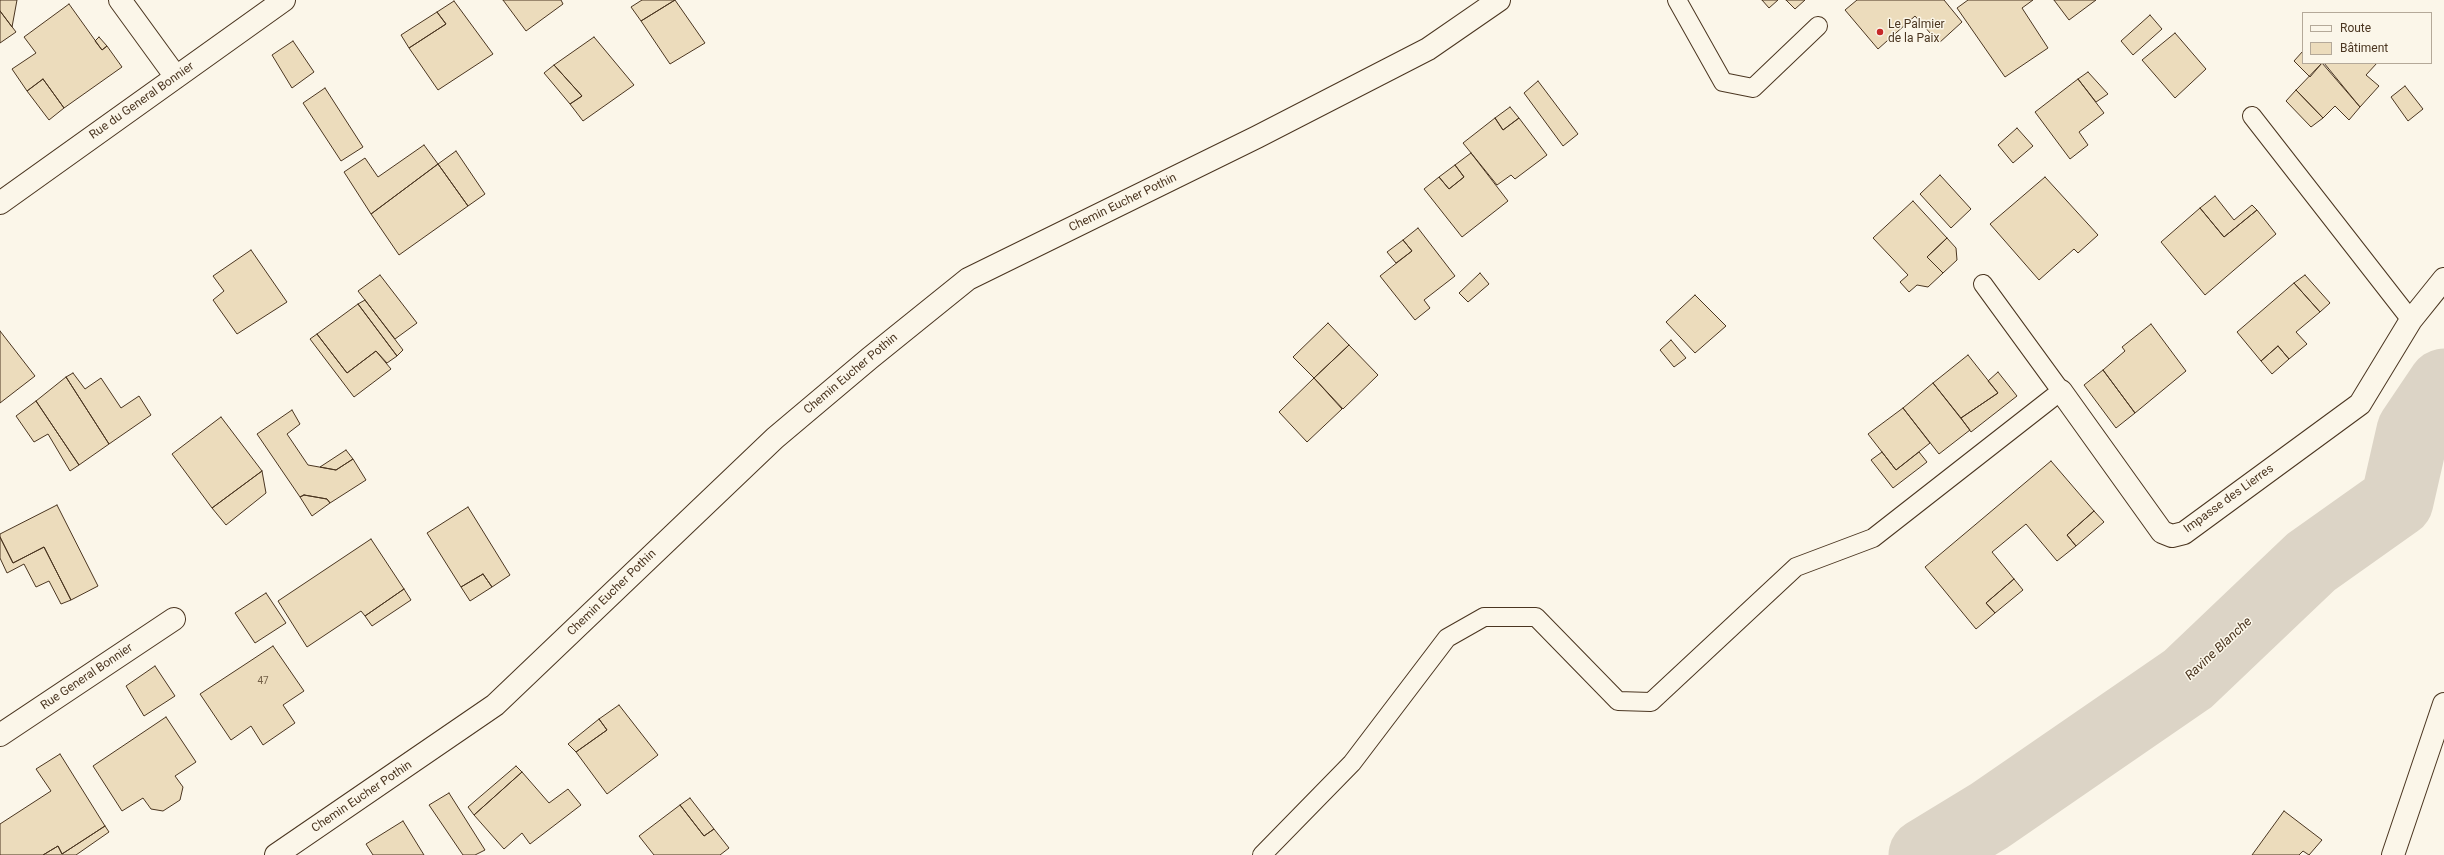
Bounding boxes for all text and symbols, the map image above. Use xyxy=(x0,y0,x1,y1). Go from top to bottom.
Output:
legend xyxy=(2302,12,2432,64)
place label: Le Palmier de la Paix xyxy=(1888,18,1945,46)
text: Route xyxy=(2340,21,2371,35)
marker: Le Palmier de la Paix xyxy=(1875,27,1885,37)
text: Bâtiment xyxy=(2340,41,2388,55)
street label: Rue du General Bonnier xyxy=(87,59,197,143)
street label: Chemin Eucher Pothin xyxy=(1067,171,1179,235)
street label: Chemin Eucher Pothin xyxy=(801,331,901,417)
street label: Impasse des Lierres xyxy=(2181,462,2277,536)
street label: Chemin Eucher Pothin xyxy=(565,547,659,639)
water label: Ravine Blanche xyxy=(2182,614,2256,684)
street label: Rue General Bonnier xyxy=(38,641,136,713)
house number: 47 xyxy=(257,675,269,687)
street label: Chemin Eucher Pothin xyxy=(309,758,415,836)

